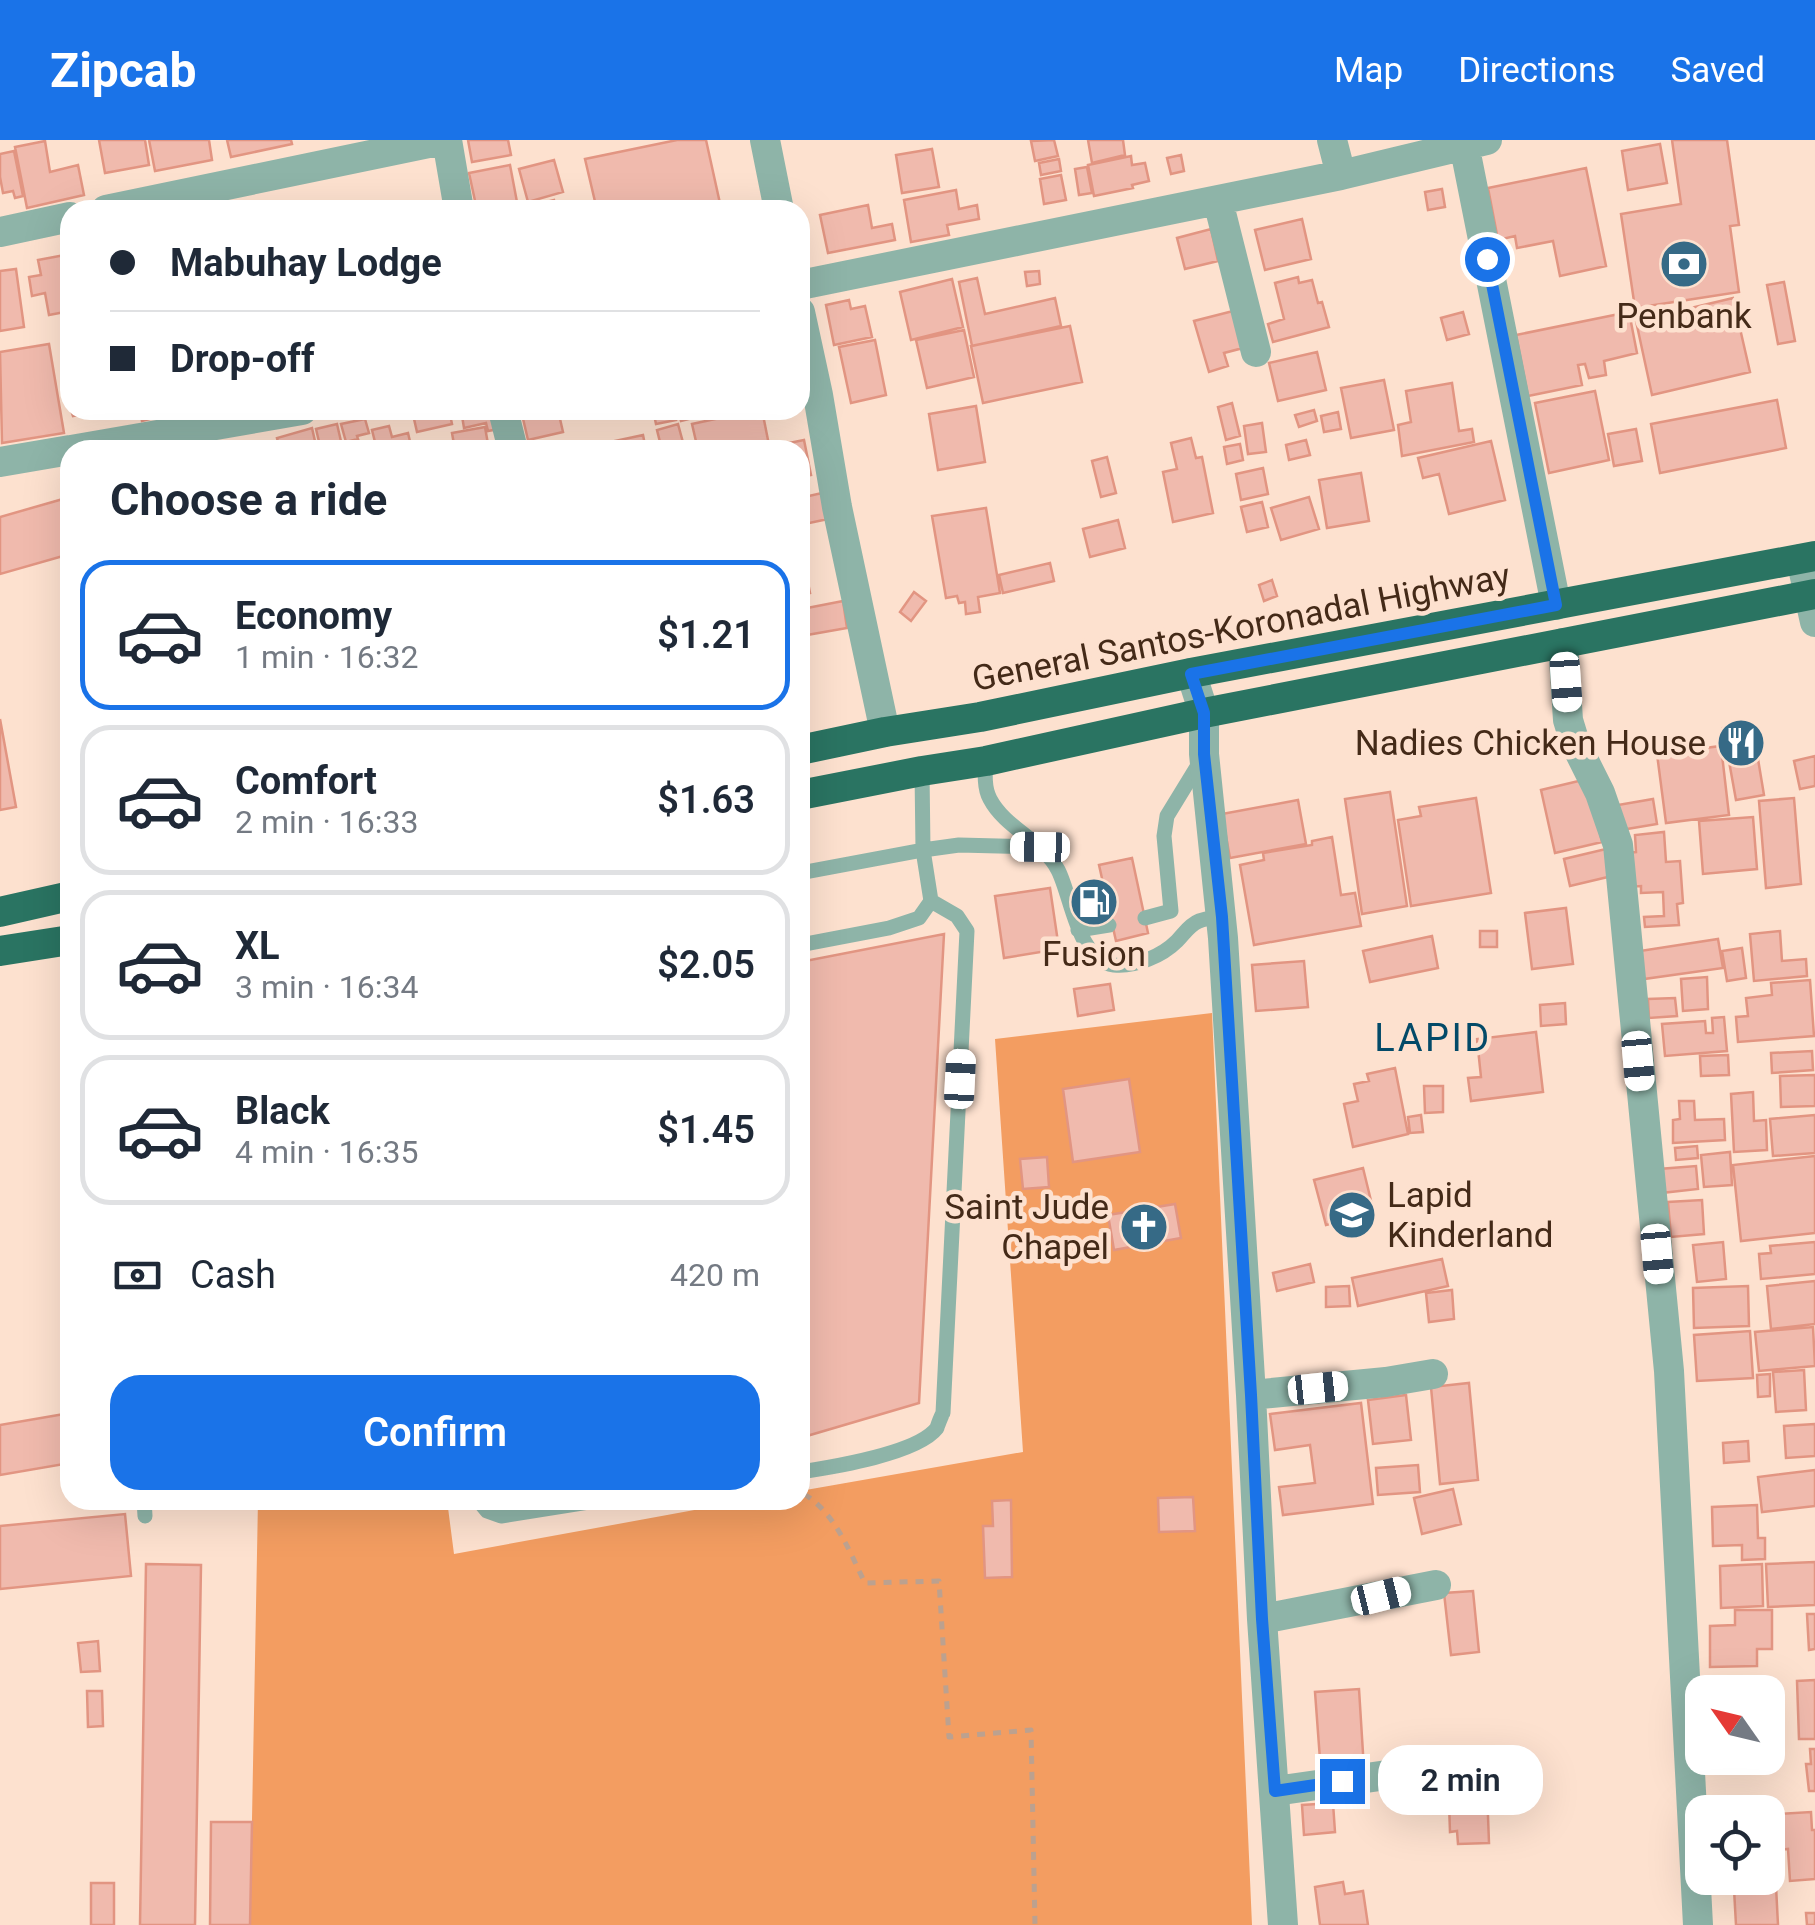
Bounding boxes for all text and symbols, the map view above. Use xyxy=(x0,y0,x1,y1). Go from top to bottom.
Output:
text: Zipcab xyxy=(50,42,197,99)
text: Map xyxy=(1334,50,1403,91)
text: Directions xyxy=(1458,50,1615,91)
text: Saved xyxy=(1670,50,1765,91)
route start xyxy=(1465,237,1510,282)
bank icon: Penbank xyxy=(1658,238,1710,290)
text: Mabuhay Lodge xyxy=(170,241,442,285)
place label: Penbank xyxy=(1616,296,1752,337)
text: Drop-off xyxy=(170,337,315,381)
text: Choose a ride xyxy=(110,473,387,526)
street label: General Santos-Koronadal Highway xyxy=(969,555,1514,700)
icon: car xyxy=(115,590,205,680)
text: Economy xyxy=(235,594,392,638)
text: $1.21 xyxy=(657,613,755,657)
text: 1 min · 16:32 xyxy=(235,638,418,676)
car xyxy=(1549,651,1583,713)
restaurant icon: Nadies Chicken House xyxy=(1715,717,1767,769)
place label: Nadies Chicken House xyxy=(1355,723,1706,764)
icon: car xyxy=(115,755,205,845)
text: Comfort xyxy=(235,759,377,803)
text: $1.63 xyxy=(657,778,755,822)
text: 2 min · 16:33 xyxy=(235,803,418,841)
car xyxy=(1010,831,1070,863)
fuel station icon: Fusion xyxy=(1068,876,1120,928)
icon: car xyxy=(115,920,205,1010)
text: XL xyxy=(235,924,280,968)
place label: Fusion xyxy=(1042,934,1146,975)
text: $2.05 xyxy=(657,943,755,987)
text: 3 min · 16:34 xyxy=(235,968,418,1006)
district label: LAPID xyxy=(1374,1016,1492,1060)
car xyxy=(1620,1030,1656,1092)
car xyxy=(943,1048,977,1110)
icon: car xyxy=(115,1085,205,1175)
text: Black xyxy=(235,1089,330,1133)
text: $1.45 xyxy=(657,1108,755,1152)
text: 4 min · 16:35 xyxy=(235,1133,418,1171)
place label: Lapid Kinderland xyxy=(1387,1175,1554,1256)
place label: Saint Jude Chapel xyxy=(944,1187,1109,1268)
school or university icon: Lapid Kinderland xyxy=(1326,1189,1378,1241)
church icon: Saint Jude Chapel xyxy=(1118,1201,1170,1253)
car xyxy=(1639,1223,1675,1285)
icon: cash xyxy=(110,1248,165,1303)
text: Cash xyxy=(190,1253,276,1297)
text: 420 m xyxy=(670,1256,760,1294)
car xyxy=(1287,1370,1349,1406)
button: Confirm xyxy=(110,1375,760,1490)
car xyxy=(1348,1574,1414,1618)
north arrow xyxy=(1685,1675,1785,1775)
map controls xyxy=(1685,1675,1785,1895)
callout: 2 min xyxy=(1377,1746,1542,1816)
route end xyxy=(1320,1759,1365,1804)
text: 2 min xyxy=(1420,1761,1501,1799)
button: locate xyxy=(1685,1795,1785,1895)

